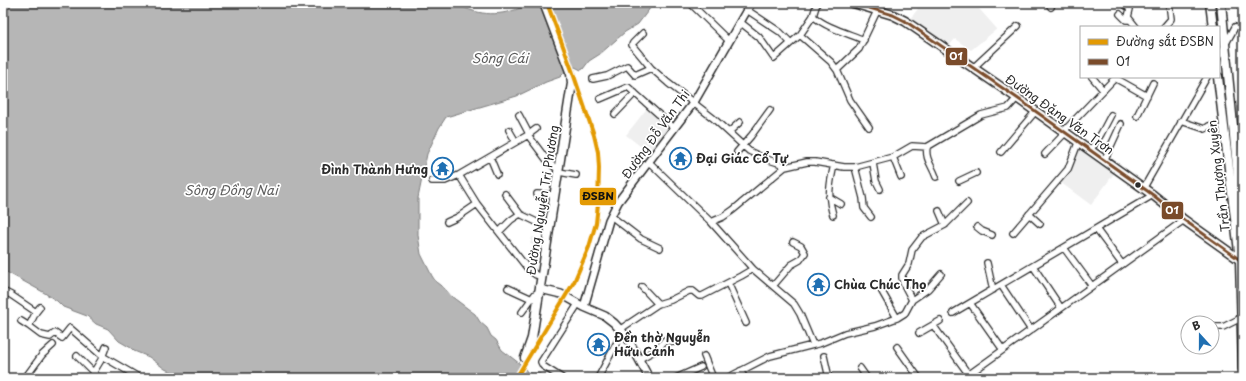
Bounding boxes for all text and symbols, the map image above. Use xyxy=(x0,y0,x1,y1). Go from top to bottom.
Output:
legend xyxy=(1080,26,1220,78)
text: Đường sắt ĐSBN xyxy=(1116,32,1214,50)
line badge: 01 xyxy=(945,47,968,66)
text: 01 xyxy=(949,47,963,64)
water label: Sông Cái xyxy=(472,48,531,67)
text: 01 xyxy=(1116,52,1130,70)
street label: Đường Đặng Văn Trơn xyxy=(1002,70,1118,158)
street label: Đường Đỗ Văn Thi xyxy=(617,86,693,182)
street label: Trần Thượng Xuyên xyxy=(1202,119,1234,233)
street label: Đường Nguyễn Tri Phương xyxy=(521,124,563,276)
temple icon: Đại Giác Cổ Tự xyxy=(668,145,694,171)
place label: Đại Giác Cổ Tự xyxy=(696,149,789,167)
temple icon: Đình Thành Hưng xyxy=(430,156,456,182)
place label: Đình Thành Hưng xyxy=(321,160,428,178)
water label: Sông Đồng Nai xyxy=(184,180,280,199)
unlabelled marker xyxy=(1133,180,1143,190)
line badge: ĐSBN xyxy=(579,187,617,206)
text: ĐSBN xyxy=(582,187,614,204)
line badge: 01 xyxy=(1161,201,1184,220)
text: 01 xyxy=(1165,201,1179,218)
temple icon: Chùa Chúc Thọ xyxy=(806,271,832,297)
place label: Chùa Chúc Thọ xyxy=(834,275,926,293)
north arrow xyxy=(1180,315,1220,355)
text: B xyxy=(1190,316,1203,334)
place label: Đền thờ Nguyễn Hữu Cảnh xyxy=(614,328,710,360)
temple icon: Đền thờ Nguyễn Hữu Cảnh xyxy=(586,331,612,357)

